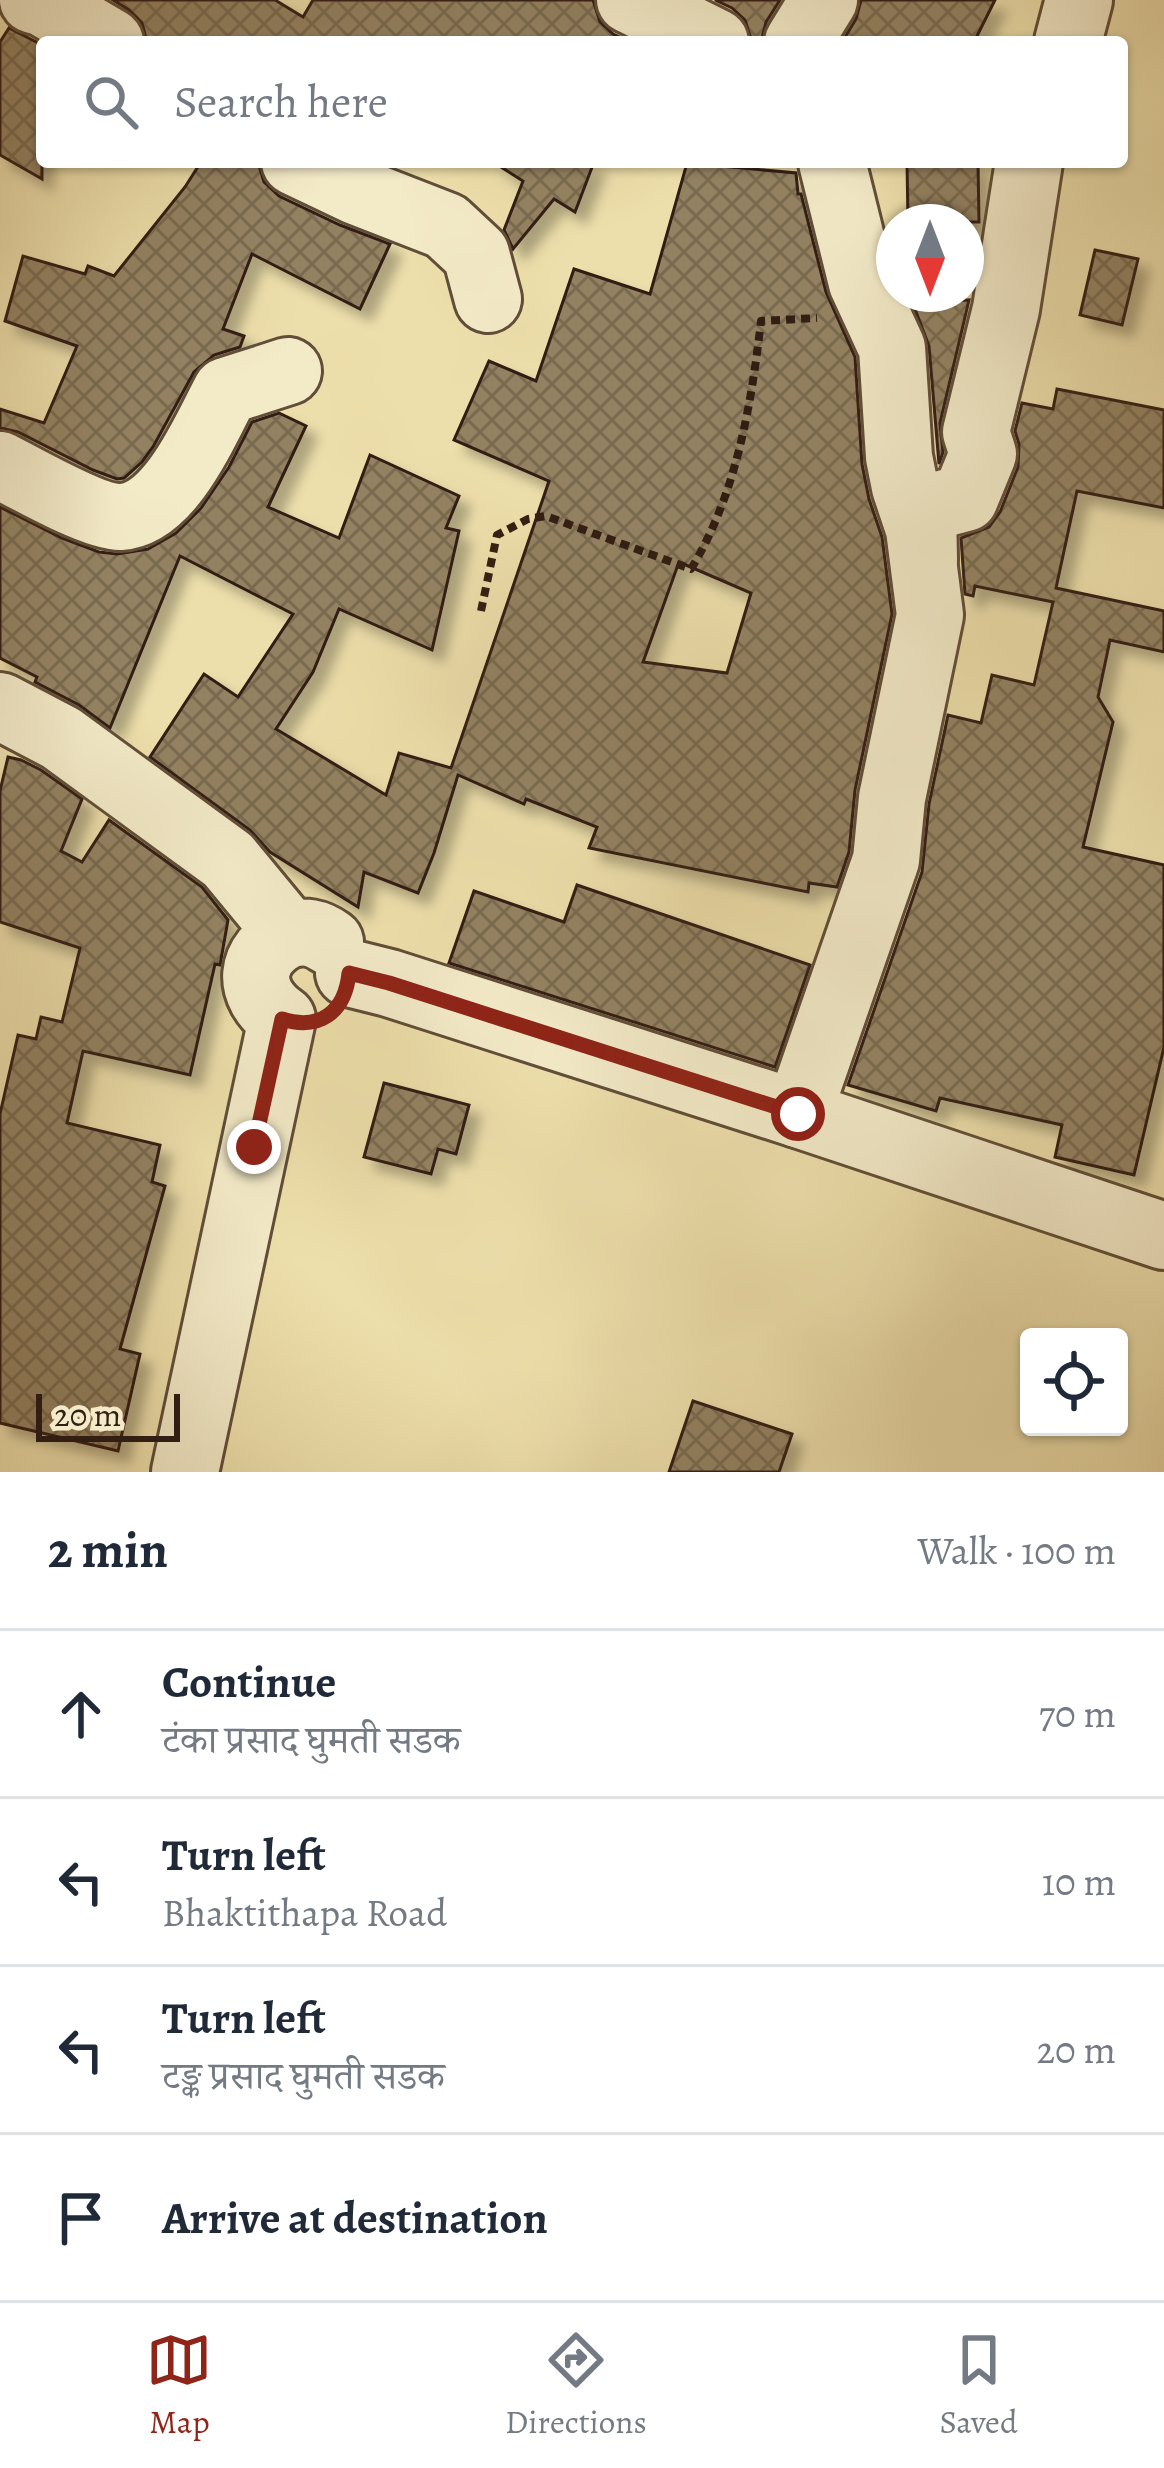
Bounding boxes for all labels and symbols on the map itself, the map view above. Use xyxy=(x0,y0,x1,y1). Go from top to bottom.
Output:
north arrow xyxy=(876,204,984,312)
route start xyxy=(771,1087,825,1141)
route end xyxy=(227,1120,281,1174)
scale bar xyxy=(36,1388,180,1441)

